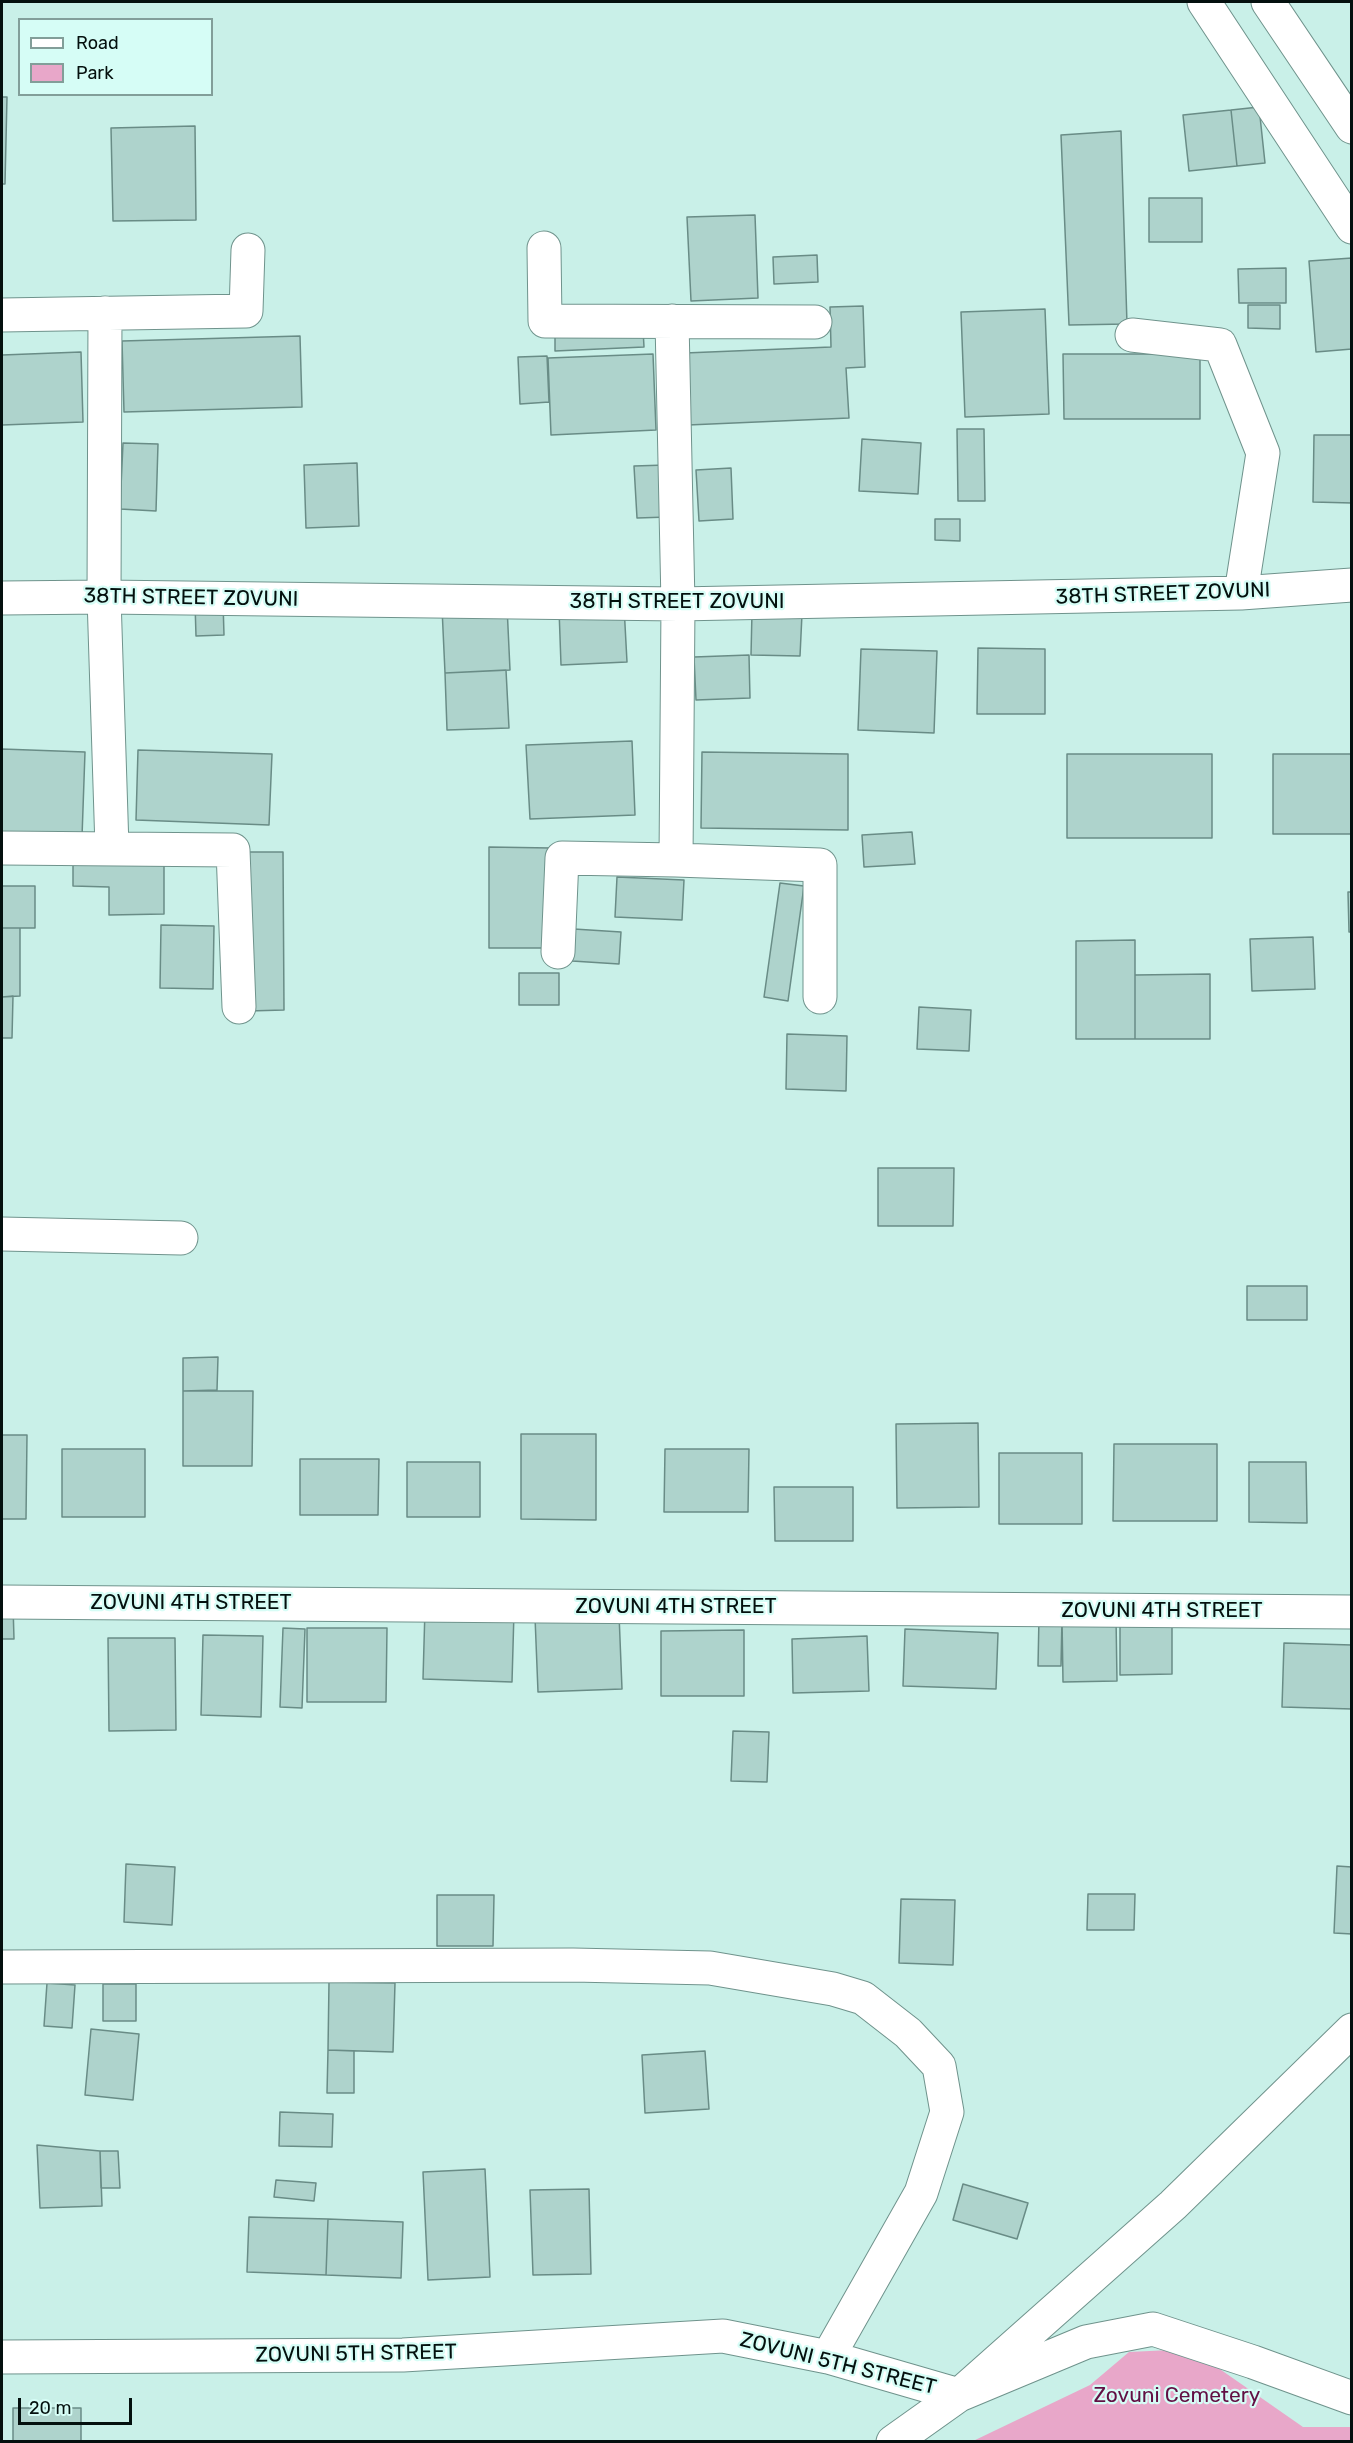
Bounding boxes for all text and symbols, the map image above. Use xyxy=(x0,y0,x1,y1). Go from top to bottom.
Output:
legend xyxy=(18,18,213,96)
text: Road xyxy=(76,32,119,54)
text: Park xyxy=(76,62,113,84)
street label: 38TH STREET ZOVUNI xyxy=(1055,578,1271,610)
street label: 38TH STREET ZOVUNI xyxy=(83,584,299,612)
street label: 38TH STREET ZOVUNI xyxy=(570,589,784,615)
street label: ZOVUNI 4TH STREET xyxy=(90,1590,292,1616)
street label: ZOVUNI 4TH STREET xyxy=(575,1594,777,1620)
street label: ZOVUNI 4TH STREET xyxy=(1061,1598,1263,1624)
street label: ZOVUNI 5TH STREET xyxy=(737,2327,939,2401)
street label: ZOVUNI 5TH STREET xyxy=(255,2340,457,2368)
park label: Zovuni Cemetery xyxy=(1094,2383,1260,2409)
scale bar xyxy=(21,2386,135,2424)
text: 20 m xyxy=(29,2397,71,2419)

